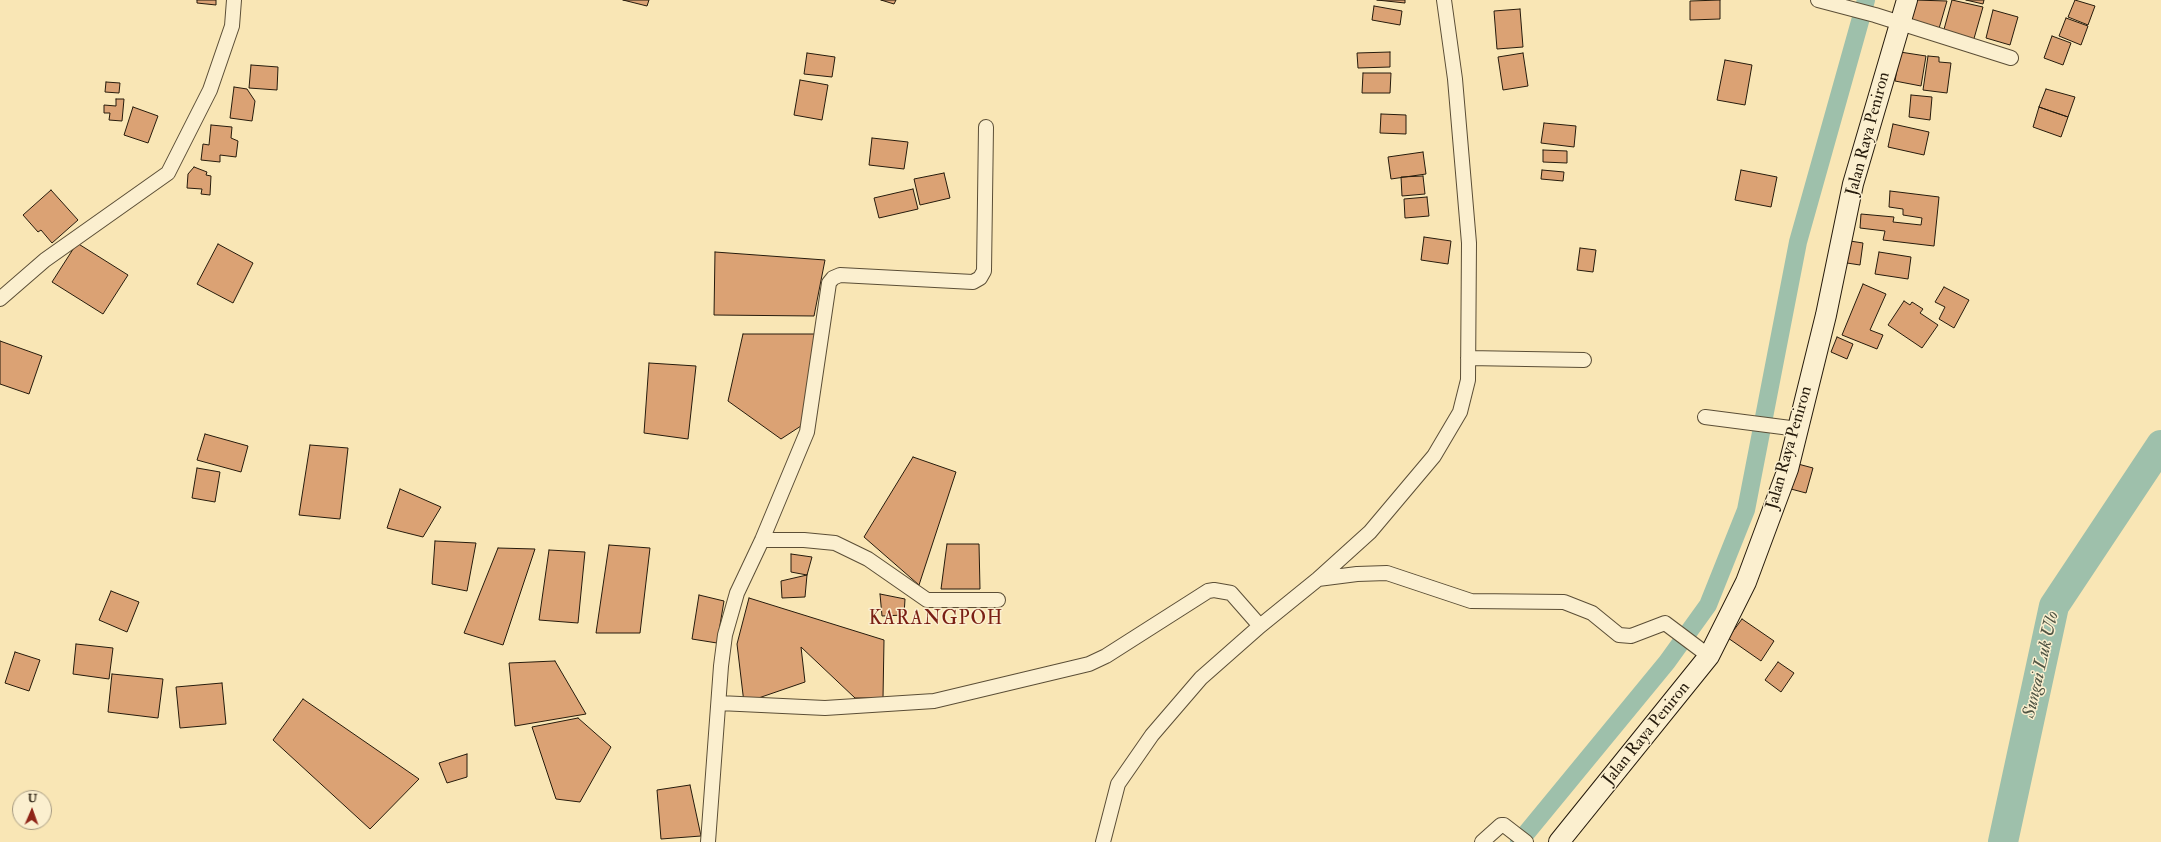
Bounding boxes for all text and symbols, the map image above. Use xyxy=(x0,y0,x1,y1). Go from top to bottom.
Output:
street label: Jalan Raya Peniron xyxy=(1843,70,1895,198)
street label: Jalan Raya Peniron xyxy=(1763,384,1817,512)
district label: KARANGPOH xyxy=(869,609,1003,631)
water label: Sungai Luk Ulo xyxy=(2019,610,2065,720)
street label: Jalan Raya Peniron xyxy=(1599,678,1695,790)
north arrow xyxy=(12,790,52,830)
text: U xyxy=(28,792,37,805)

